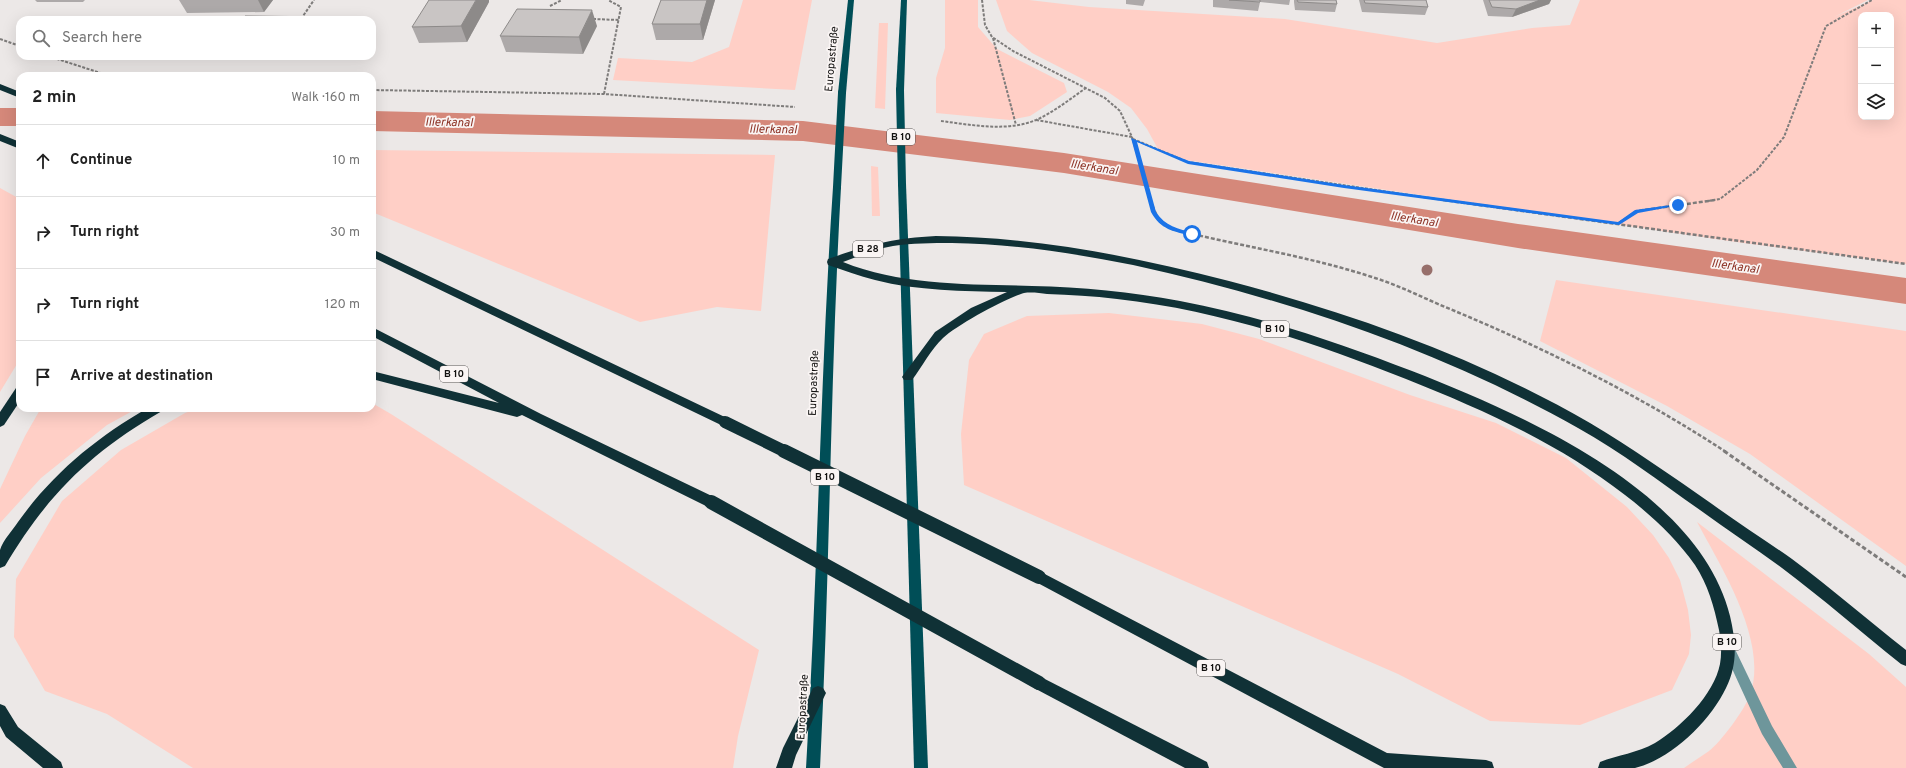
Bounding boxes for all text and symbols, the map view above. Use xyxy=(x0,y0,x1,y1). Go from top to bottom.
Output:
map controls xyxy=(1858,12,1894,120)
button: + xyxy=(1858,12,1894,48)
search box xyxy=(16,16,376,60)
street label: Europastraße xyxy=(822,26,842,92)
icon: search xyxy=(30,27,52,49)
text: Search here xyxy=(62,29,142,48)
button: − xyxy=(1858,48,1894,84)
button: layers xyxy=(1858,84,1894,120)
text: 2 min xyxy=(32,87,76,109)
text: Walk · 160 m xyxy=(291,90,360,106)
water label: Illerkanal xyxy=(425,115,474,131)
water label: Illerkanal xyxy=(749,122,798,138)
road number: B 10 xyxy=(887,129,915,145)
icon: ahead xyxy=(32,150,54,172)
text: Continue xyxy=(70,151,132,170)
text: 10 m xyxy=(333,153,360,169)
water label: Illerkanal xyxy=(1069,156,1120,180)
route end xyxy=(1669,196,1687,214)
water label: Illerkanal xyxy=(1389,208,1440,232)
icon: right xyxy=(32,222,54,244)
text: Turn right xyxy=(70,223,139,242)
text: 30 m xyxy=(330,225,360,241)
route start xyxy=(1183,225,1201,243)
road number: B 28 xyxy=(853,241,883,257)
water label: Illerkanal xyxy=(1710,256,1761,278)
icon: right xyxy=(32,294,54,316)
text: Turn right xyxy=(70,295,139,314)
text: 120 m xyxy=(325,297,360,313)
road number: B 10 xyxy=(1261,321,1289,337)
street label: Europastraße xyxy=(806,350,822,416)
icon: arrive xyxy=(32,366,54,388)
road number: B 10 xyxy=(440,366,468,382)
text: Arrive at destination xyxy=(70,367,213,386)
road number: B 10 xyxy=(811,469,839,485)
road number: B 10 xyxy=(1713,634,1741,650)
road number: B 10 xyxy=(1197,660,1225,676)
street label: Europastraße xyxy=(794,674,812,740)

